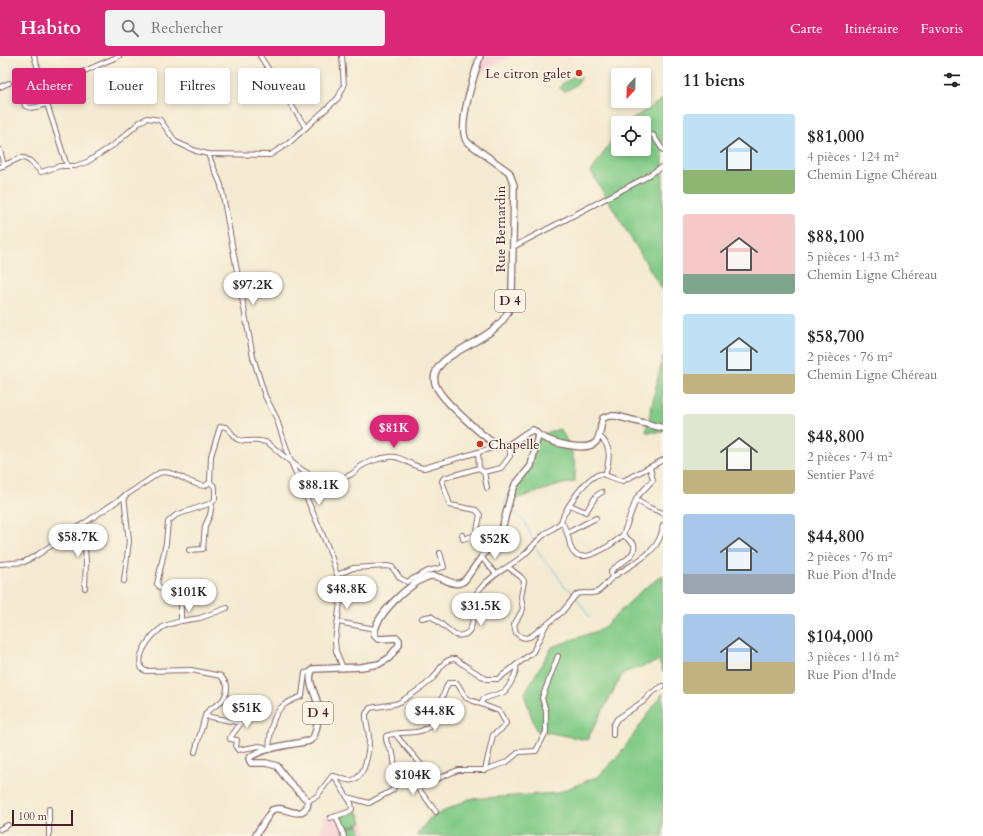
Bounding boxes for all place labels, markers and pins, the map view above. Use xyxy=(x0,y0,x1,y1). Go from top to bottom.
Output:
place label: Le citron galet xyxy=(485,64,572,83)
marker: Le citron galet xyxy=(574,68,584,78)
pin: $97.2K xyxy=(220,272,286,306)
pin: $81K xyxy=(370,415,418,449)
place label: Chapelle xyxy=(488,435,540,454)
marker: Chapelle xyxy=(475,439,485,449)
pin: $88.1K xyxy=(286,472,352,506)
pin: $58.7K xyxy=(45,524,111,558)
pin: $52K xyxy=(471,526,519,560)
pin: $48.8K xyxy=(314,576,380,610)
pin: $101K xyxy=(161,579,217,613)
pin: $31.5K xyxy=(448,593,514,627)
pin: $51K xyxy=(223,695,271,729)
pin: $44.8K xyxy=(402,698,468,732)
pin: $104K xyxy=(385,762,441,796)

